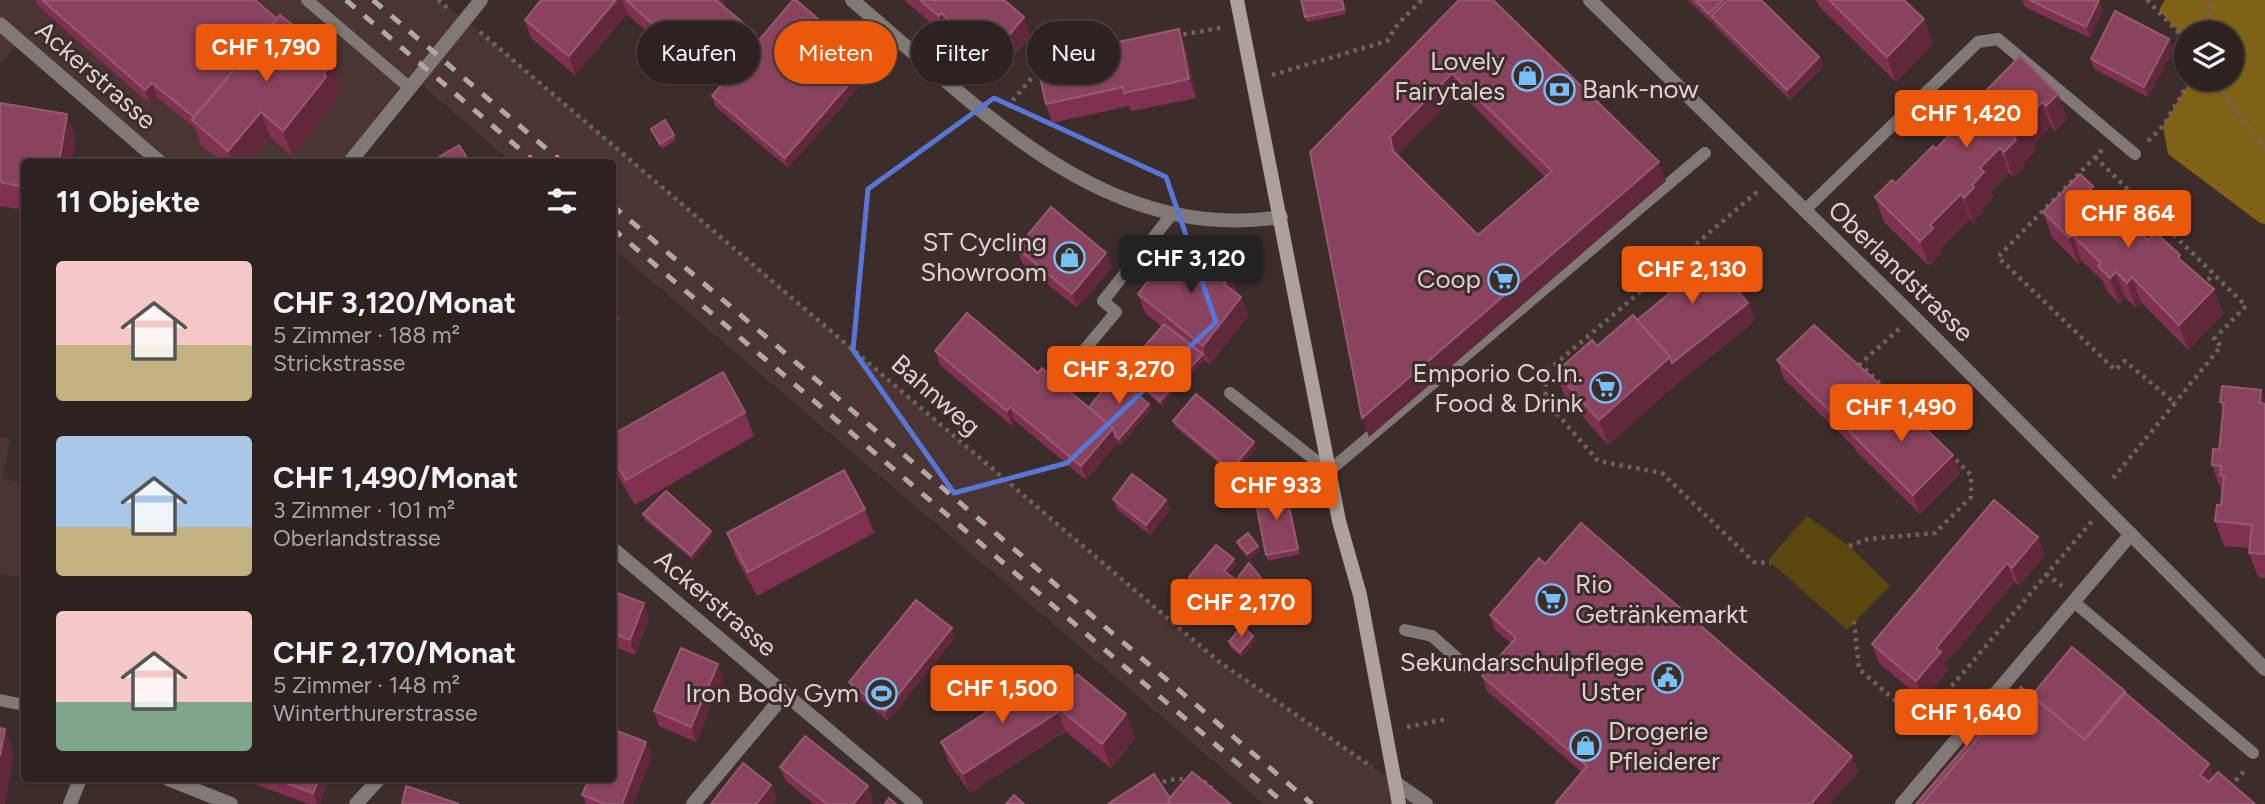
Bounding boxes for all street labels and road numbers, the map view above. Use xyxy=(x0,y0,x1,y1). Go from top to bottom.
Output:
street label: Ackerstrasse xyxy=(29,14,163,136)
street label: Oberlandstrasse xyxy=(1822,194,1980,348)
street label: Bahnweg xyxy=(885,348,987,442)
street label: Ackerstrasse xyxy=(649,543,783,663)

